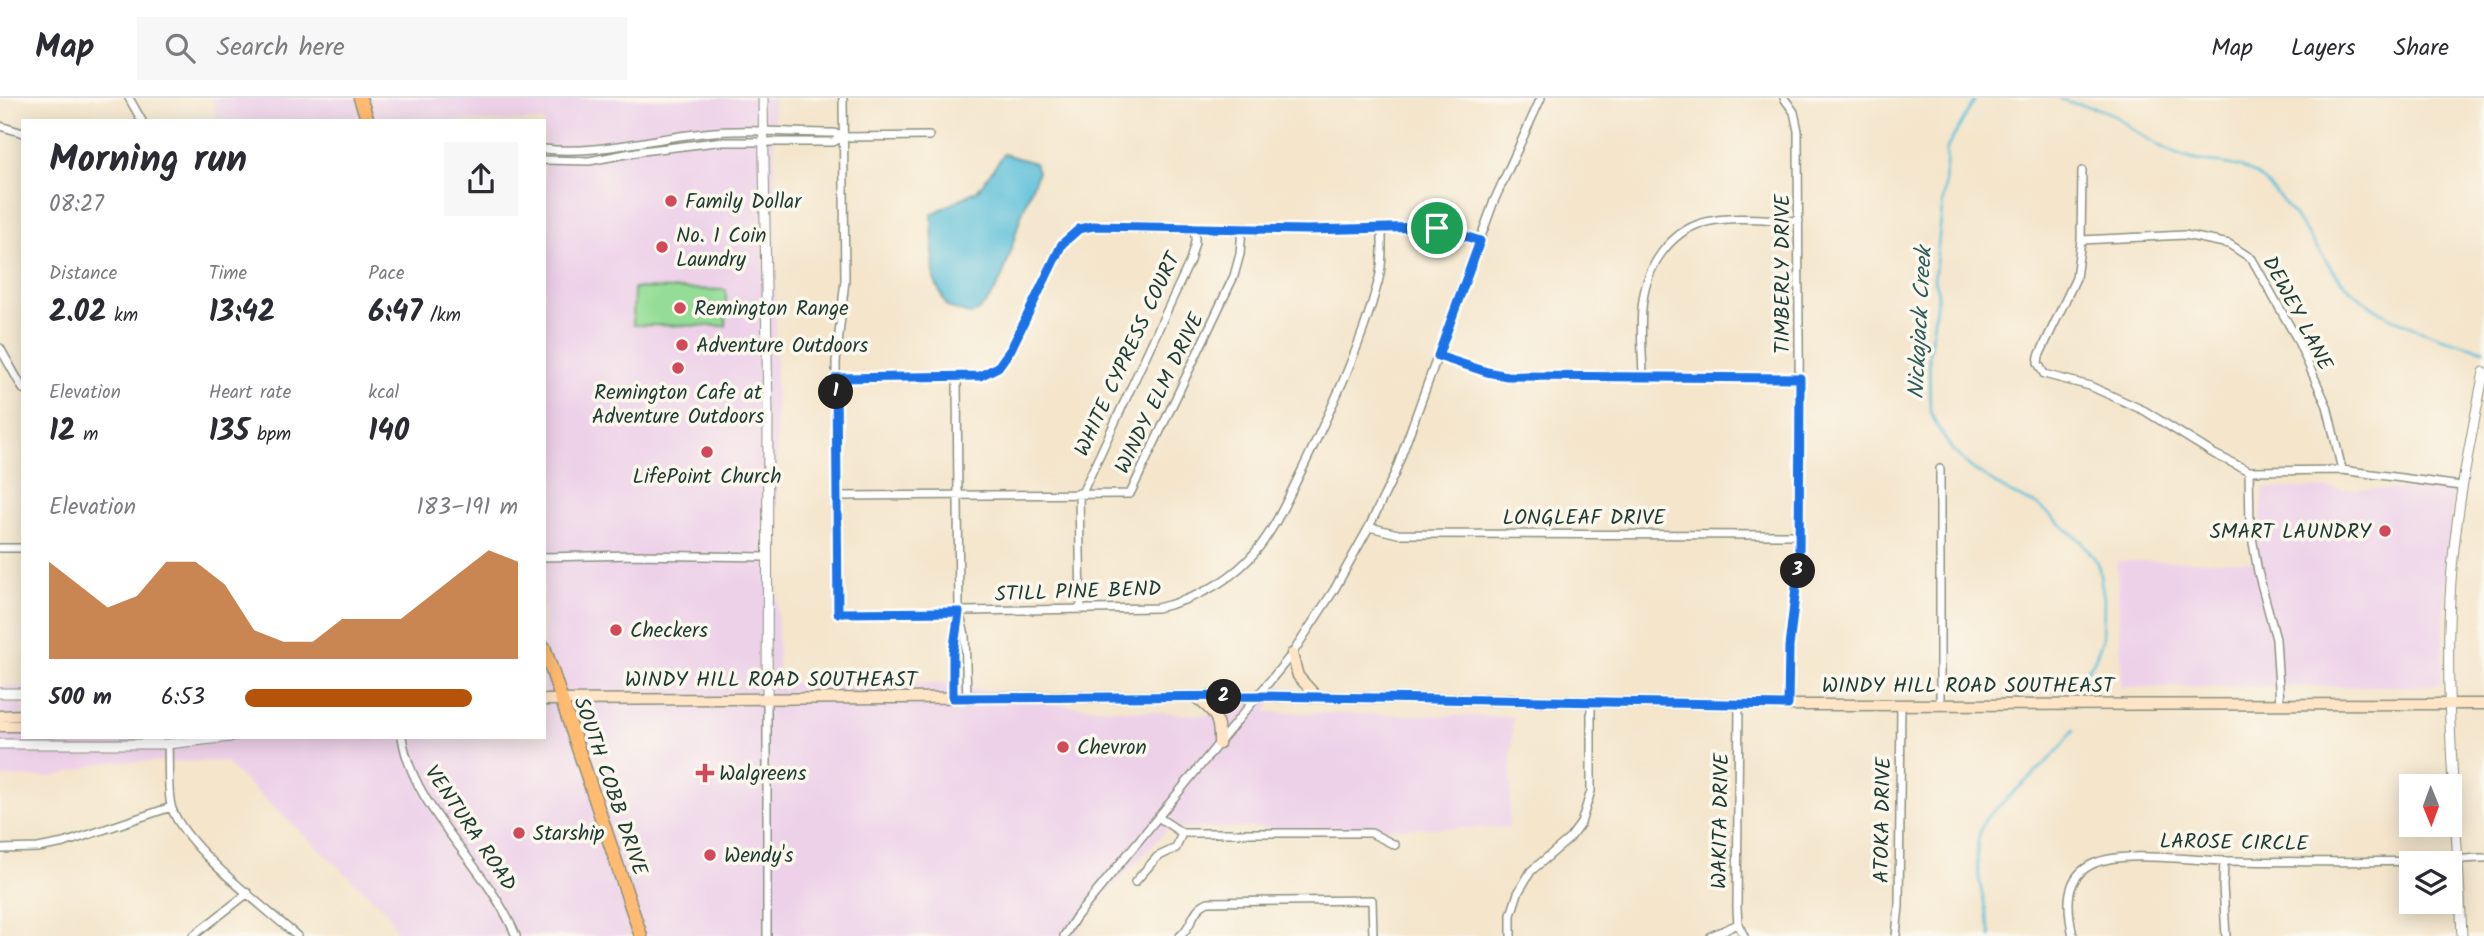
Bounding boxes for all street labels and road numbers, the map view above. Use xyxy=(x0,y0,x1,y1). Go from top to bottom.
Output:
street label: TIMBERLY DRIVE xyxy=(1767,193,1800,354)
street label: WHITE CYPRESS COURT xyxy=(1067,246,1191,462)
street label: DEWEY LANE xyxy=(2253,250,2341,378)
street label: WINDY ELM DRIVE xyxy=(1107,307,1214,480)
street label: LONGLEAF DRIVE xyxy=(1502,502,1666,535)
street label: STILL PINE BEND xyxy=(994,573,1162,612)
street label: WINDY HILL ROAD SOUTHEAST xyxy=(625,664,919,697)
street label: WINDY HILL ROAD SOUTHEAST xyxy=(1822,670,2116,703)
street label: SOUTH COBB DRIVE xyxy=(564,693,656,881)
street label: WAKITA DRIVE xyxy=(1704,752,1739,889)
street label: ATOKA DRIVE xyxy=(1866,756,1901,883)
street label: VENTURA ROAD xyxy=(415,759,524,899)
street label: LAROSE CIRCLE xyxy=(2159,826,2309,861)

